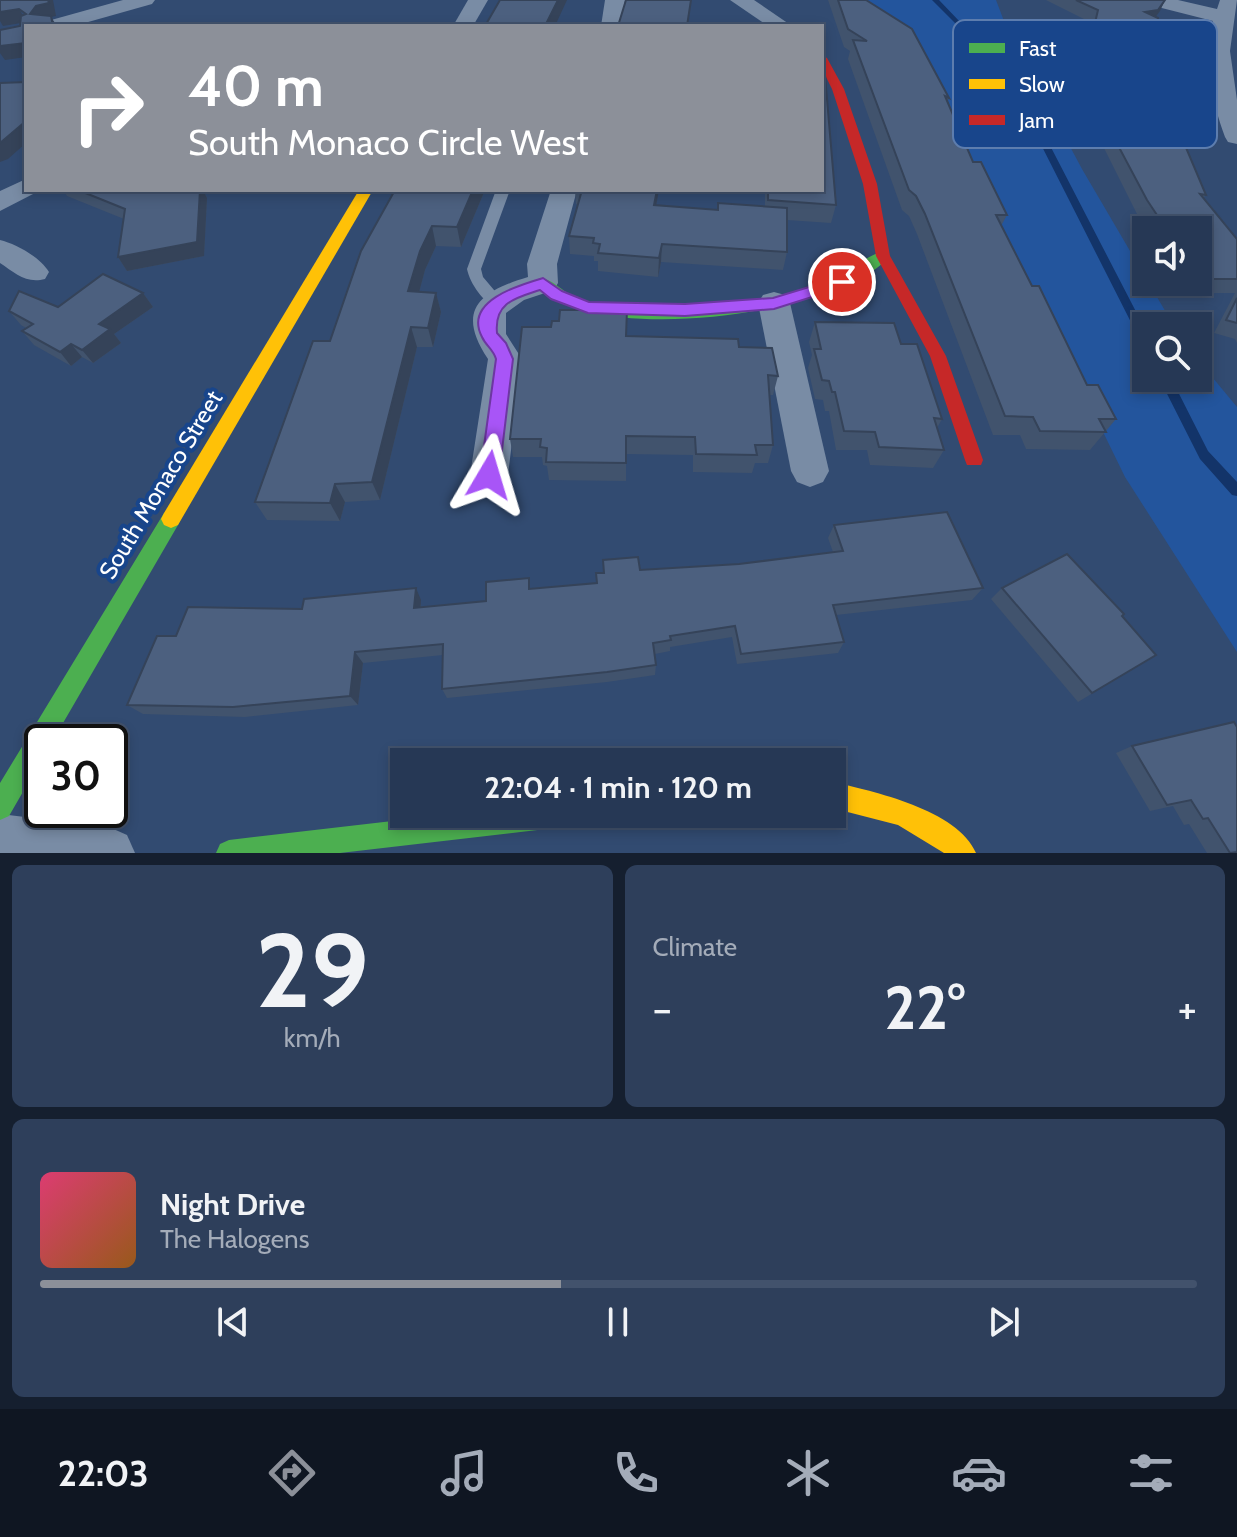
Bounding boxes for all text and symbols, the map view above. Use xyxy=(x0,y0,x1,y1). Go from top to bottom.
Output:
legend xyxy=(953,20,1217,148)
text: Fast xyxy=(1019,35,1057,62)
text: 40 m xyxy=(188,52,324,120)
icon: right xyxy=(56,56,160,160)
text: Slow xyxy=(1019,71,1065,98)
text: Jam xyxy=(1018,107,1054,134)
text: South Monaco Circle West xyxy=(188,120,589,164)
map controls xyxy=(1132,216,1212,392)
button: sound xyxy=(1132,216,1212,296)
pin xyxy=(808,248,876,316)
icon: arrive xyxy=(820,260,864,304)
button: search xyxy=(1132,312,1212,392)
street label: South Monaco Street xyxy=(93,385,228,584)
position arrow xyxy=(447,433,531,517)
speed limit sign: 30 xyxy=(24,724,128,828)
text: 22:04 · 1 min · 120 m xyxy=(484,769,752,806)
text: 29 xyxy=(256,907,369,1033)
text: Climate xyxy=(653,931,737,963)
text: 22° xyxy=(884,971,965,1044)
text: − xyxy=(653,982,672,1035)
text: + xyxy=(1178,982,1197,1035)
text: km/h xyxy=(284,1022,341,1054)
text: Night Drive xyxy=(160,1186,305,1223)
text: The Halogens xyxy=(160,1223,309,1255)
icon: previous xyxy=(211,1300,255,1344)
icon: pause xyxy=(596,1300,640,1344)
icon: next xyxy=(982,1300,1026,1344)
icon: directions xyxy=(264,1445,320,1501)
icon: music xyxy=(436,1445,492,1501)
icon: phone xyxy=(608,1445,664,1501)
icon: climate xyxy=(780,1445,836,1501)
icon: car xyxy=(951,1445,1007,1501)
icon: filters xyxy=(1123,1445,1179,1501)
text: 22:03 xyxy=(58,1451,149,1495)

